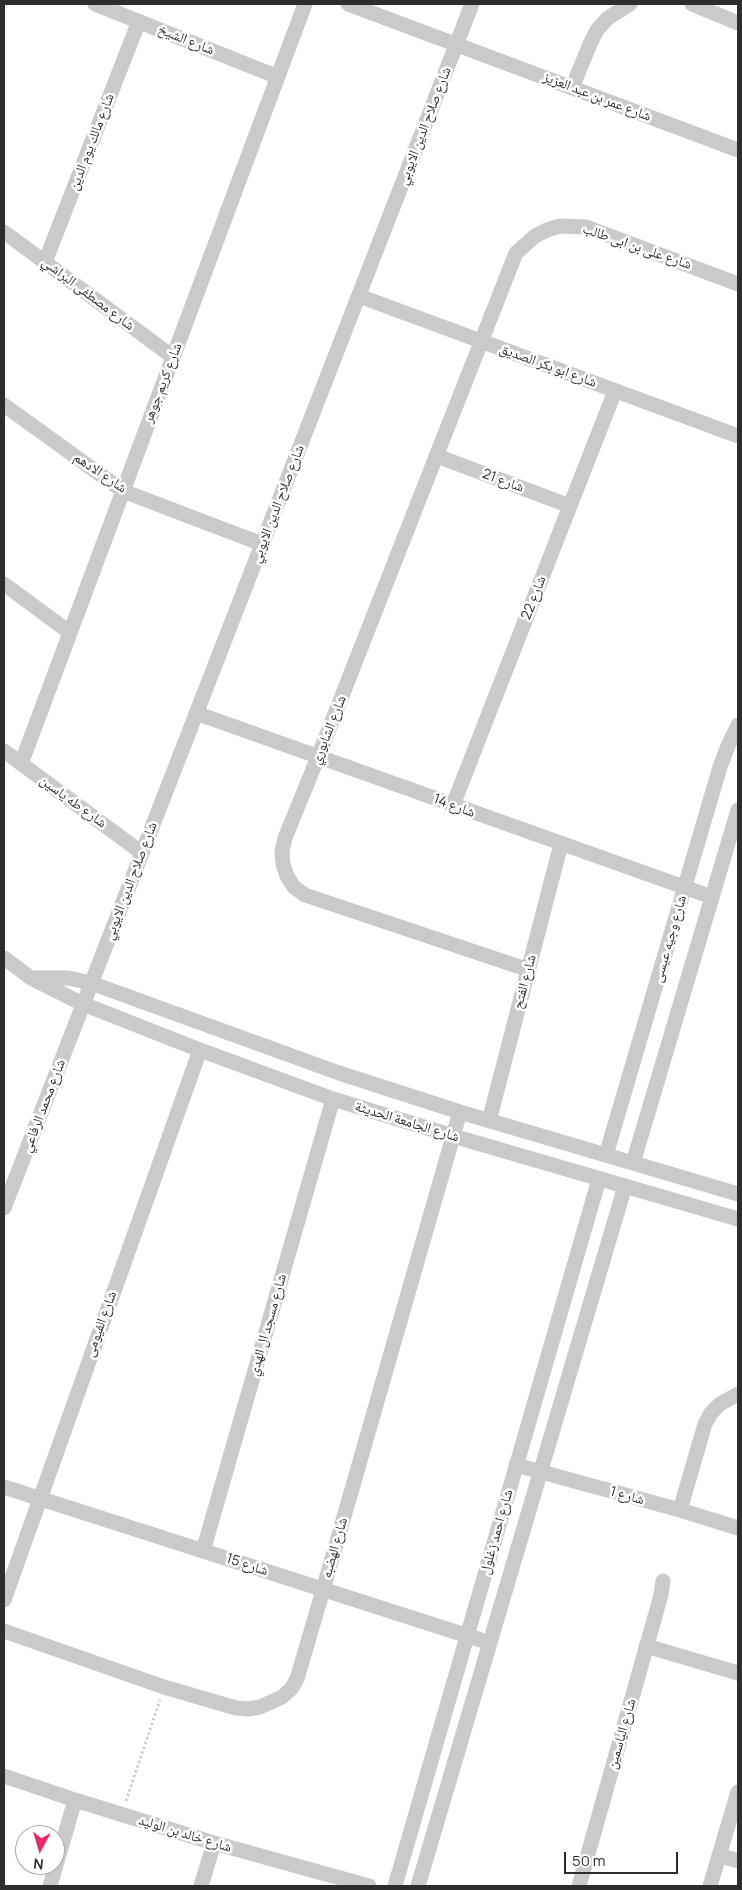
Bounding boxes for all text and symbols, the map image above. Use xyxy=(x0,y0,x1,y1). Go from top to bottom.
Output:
street label: شارع الشيخ xyxy=(155,21,217,59)
street label: شارع صلاح الدين الايوبي xyxy=(395,65,455,187)
street label: شارع عمر بن عبد العزيز xyxy=(541,69,653,125)
street label: شارع مالك يوم الدين xyxy=(66,91,118,193)
street label: شارع على بن ابى طالب xyxy=(580,221,694,273)
street label: شارع مصطفى البراشي xyxy=(38,254,138,334)
street label: شارع كريم جوهر xyxy=(140,341,186,425)
street label: شارع ابو بكر الصديق xyxy=(497,341,599,391)
street label: شارع صلاح الدين الايوبي xyxy=(248,443,308,565)
street label: شارع الادهم xyxy=(70,449,130,497)
street label: شارع 21 xyxy=(480,466,526,496)
street label: شارع 22 xyxy=(518,574,550,622)
street label: شارع الشابوري xyxy=(308,693,350,767)
street label: شارع طه ياسين xyxy=(36,772,110,832)
street label: شارع 14 xyxy=(431,791,477,821)
street label: شارع صلاح الدين الايوبي xyxy=(101,820,161,942)
street label: شارع وجيه عيسى xyxy=(650,893,690,985)
street label: شارع الفتح xyxy=(510,953,540,1011)
street label: شارع محمد الرفاعي xyxy=(19,1057,69,1155)
street label: شارع الجامعة الحديثة xyxy=(353,1098,461,1146)
street label: شارع مسجد ال الهدي xyxy=(245,1272,291,1378)
street label: شارع الفيومى xyxy=(81,1289,121,1359)
street label: شارع 1 xyxy=(608,1483,646,1509)
street label: شارع احمد زغلول xyxy=(477,1488,517,1576)
street label: شارع الهضبه xyxy=(318,1516,352,1580)
street label: شارع 15 xyxy=(224,1550,270,1580)
street label: شارع الياسمين xyxy=(604,1697,640,1771)
street label: شارع خالد بن الوليد xyxy=(136,1812,234,1856)
north arrow xyxy=(15,1825,65,1875)
scale bar xyxy=(567,1842,681,1874)
text: 50 m xyxy=(572,1850,606,1871)
text: N xyxy=(32,1854,44,1874)

